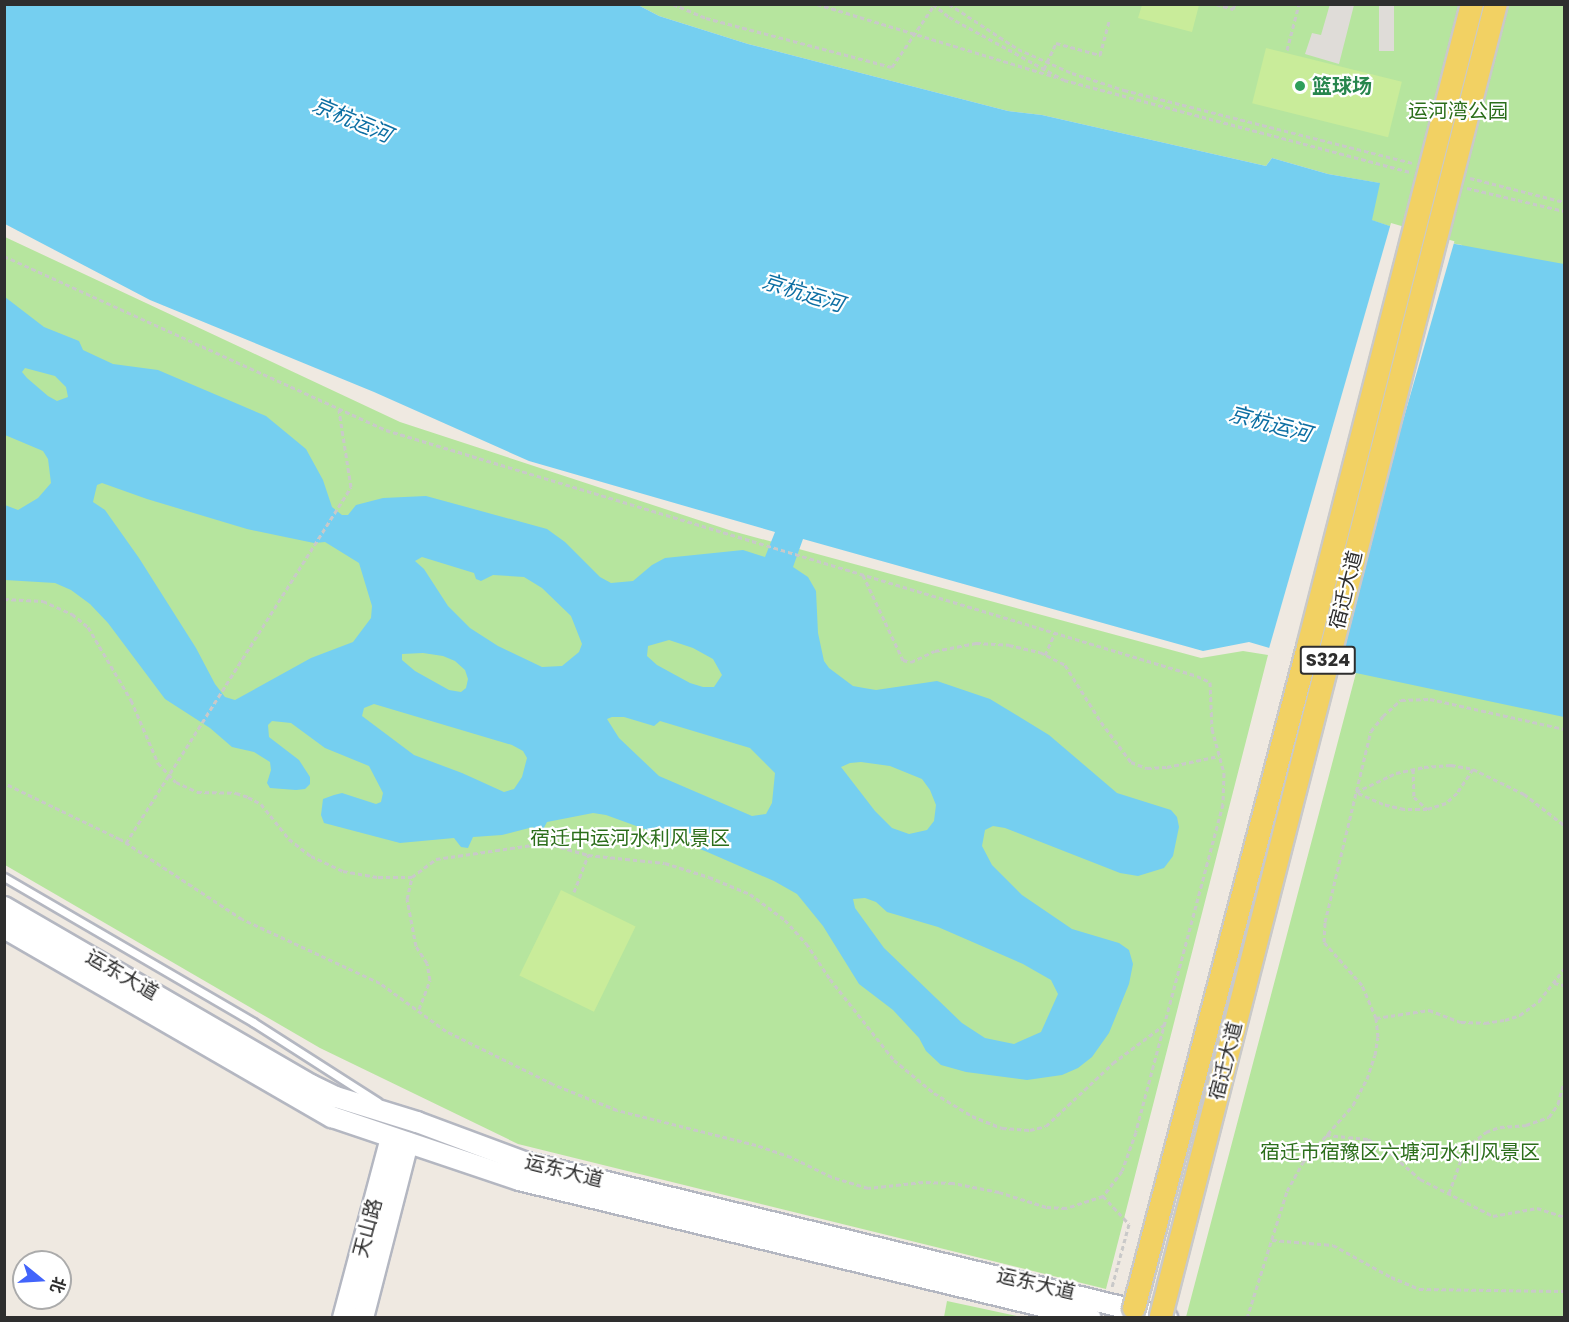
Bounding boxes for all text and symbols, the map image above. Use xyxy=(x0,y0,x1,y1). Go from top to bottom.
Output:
place label: 篮球场 xyxy=(1312,74,1372,98)
marker: 篮球场 xyxy=(1293,79,1307,93)
water label: 京杭运河 xyxy=(308,92,396,148)
park label: 运河湾公园 xyxy=(1408,99,1508,123)
water label: 京杭运河 xyxy=(759,269,847,317)
water label: 京杭运河 xyxy=(1226,401,1314,447)
street label: 宿迁大道 xyxy=(1325,548,1367,632)
road number: S324 xyxy=(1300,645,1356,675)
park label: 宿迁中运河水利风景区 xyxy=(530,826,730,850)
street label: 运东大道 xyxy=(81,945,163,1005)
street label: 宿迁大道 xyxy=(1205,1019,1247,1103)
park label: 宿迁市宿豫区六塘河水利风景区 xyxy=(1260,1140,1540,1164)
street label: 运东大道 xyxy=(522,1150,606,1192)
street label: 天山路 xyxy=(349,1196,387,1260)
north arrow xyxy=(12,1250,72,1310)
street label: 运东大道 xyxy=(994,1263,1078,1305)
text: 北 xyxy=(44,1274,71,1296)

